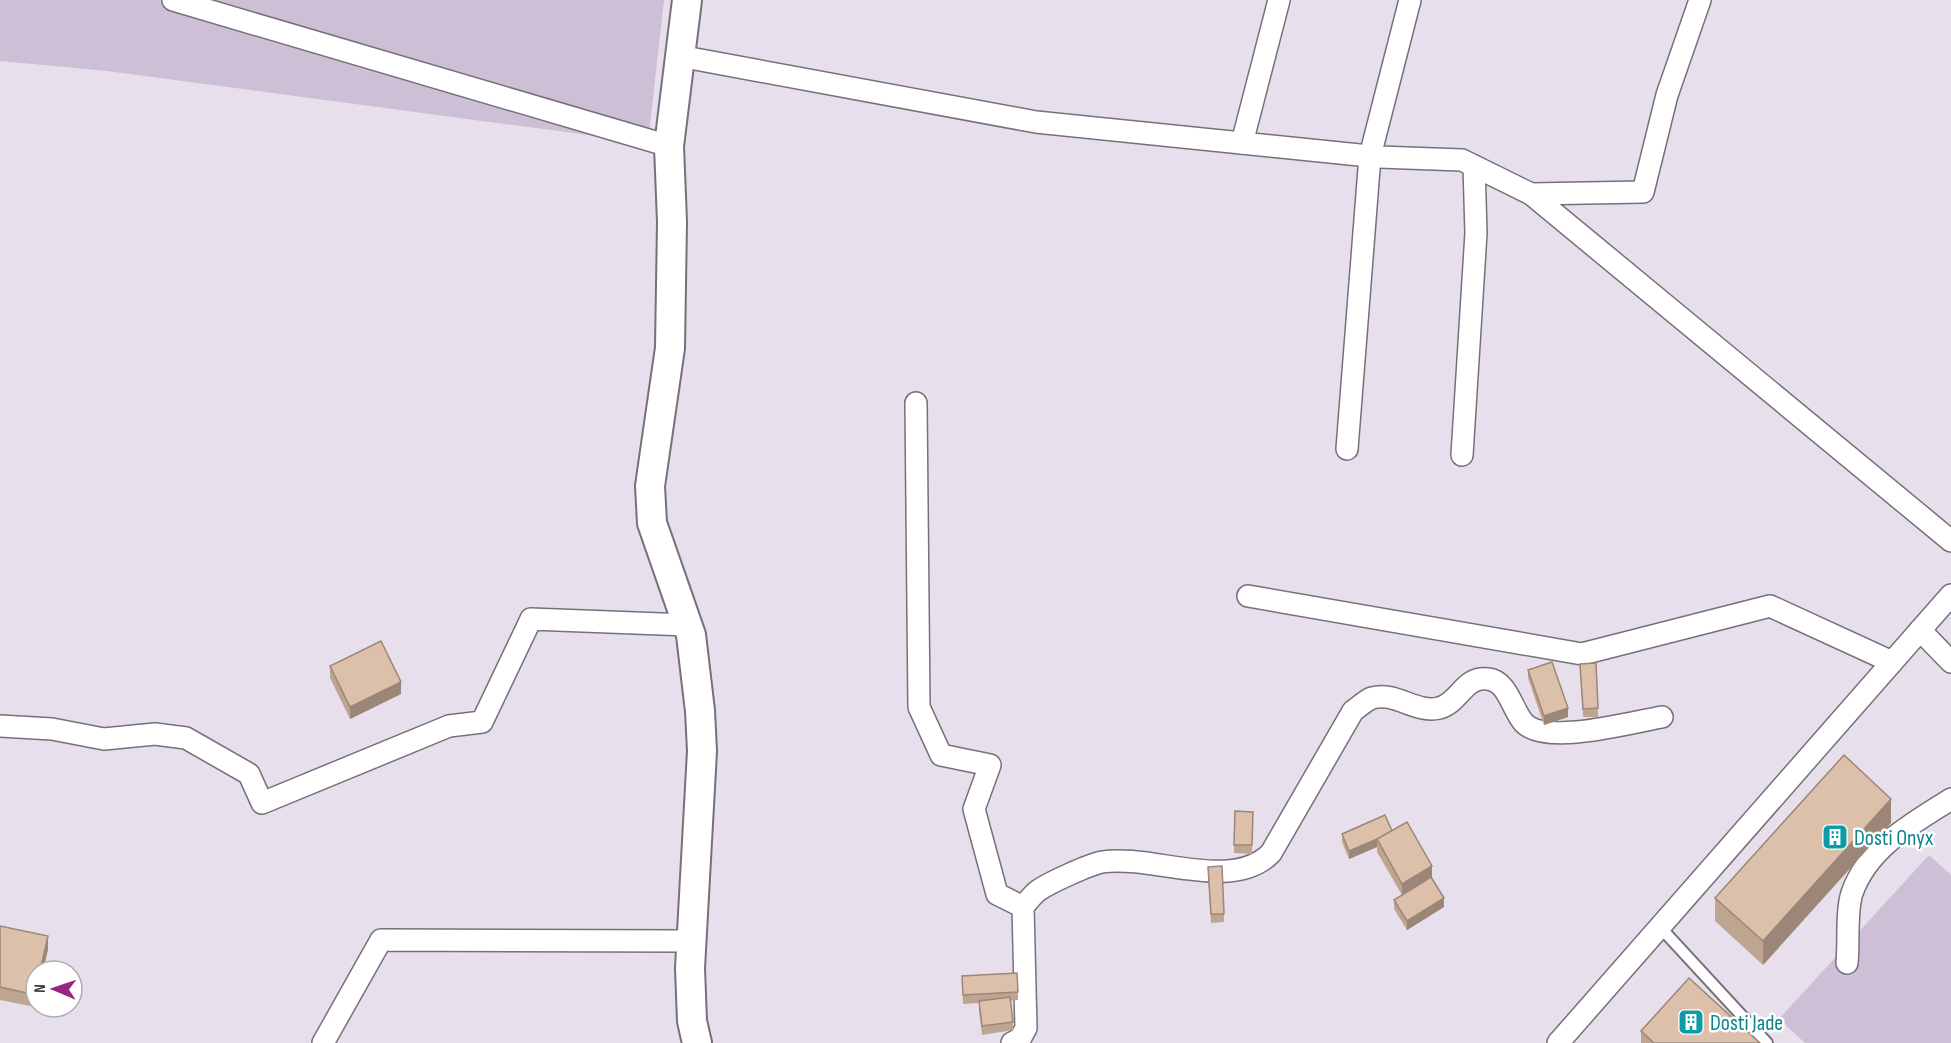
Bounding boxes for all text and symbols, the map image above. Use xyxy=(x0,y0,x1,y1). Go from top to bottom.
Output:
building icon: Dosti Onyx xyxy=(1820,822,1850,852)
place label: Dosti Onyx xyxy=(1854,825,1934,852)
north arrow xyxy=(24,959,84,1019)
text: N xyxy=(31,984,50,993)
building icon: Dosti Jade xyxy=(1676,1007,1706,1037)
place label: Dosti Jade xyxy=(1710,1010,1783,1037)

